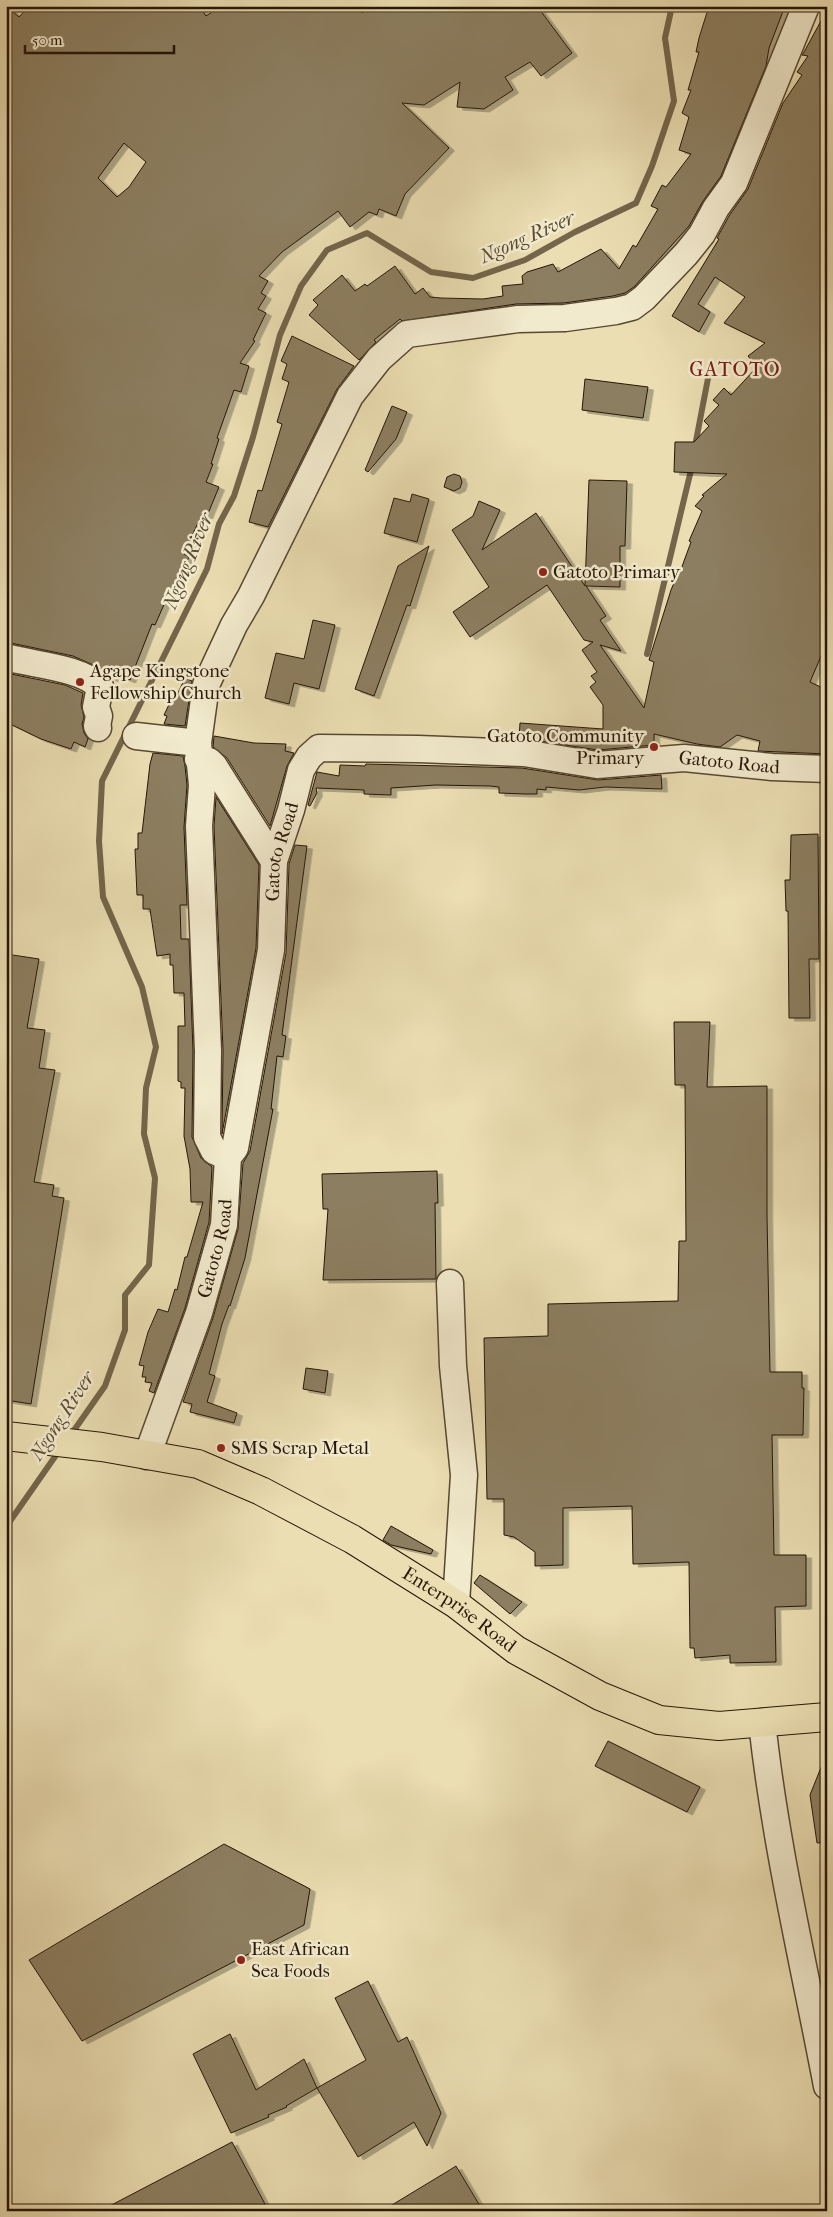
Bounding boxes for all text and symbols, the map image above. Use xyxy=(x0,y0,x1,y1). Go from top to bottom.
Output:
scale bar xyxy=(25,22,174,54)
text: 50 m xyxy=(32,31,63,49)
water label: Ngong River xyxy=(475,205,580,269)
district label: GATOTO xyxy=(689,358,781,381)
water label: Ngong River xyxy=(158,508,218,613)
place label: Gatoto Primary xyxy=(553,561,681,583)
marker: Gatoto Primary xyxy=(537,566,549,578)
place label: Agape Kingstone Fellowship Church xyxy=(89,660,242,704)
marker: Agape Kingstone Fellowship Church xyxy=(74,676,86,688)
place label: Gatoto Community Primary xyxy=(487,725,645,769)
marker: Gatoto Community Primary xyxy=(648,741,660,753)
street label: Gatoto Road xyxy=(678,747,781,778)
street label: Gatoto Road xyxy=(262,799,304,902)
street label: Gatoto Road xyxy=(193,1198,237,1301)
water label: Ngong River xyxy=(24,1365,100,1466)
place label: SMS Scrap Metal xyxy=(231,1437,369,1459)
marker: SMS Scrap Metal xyxy=(215,1442,227,1454)
street label: Enterprise Road xyxy=(398,1562,521,1657)
place label: East African Sea Foods xyxy=(251,1938,350,1982)
marker: East African Sea Foods xyxy=(235,1954,247,1966)

